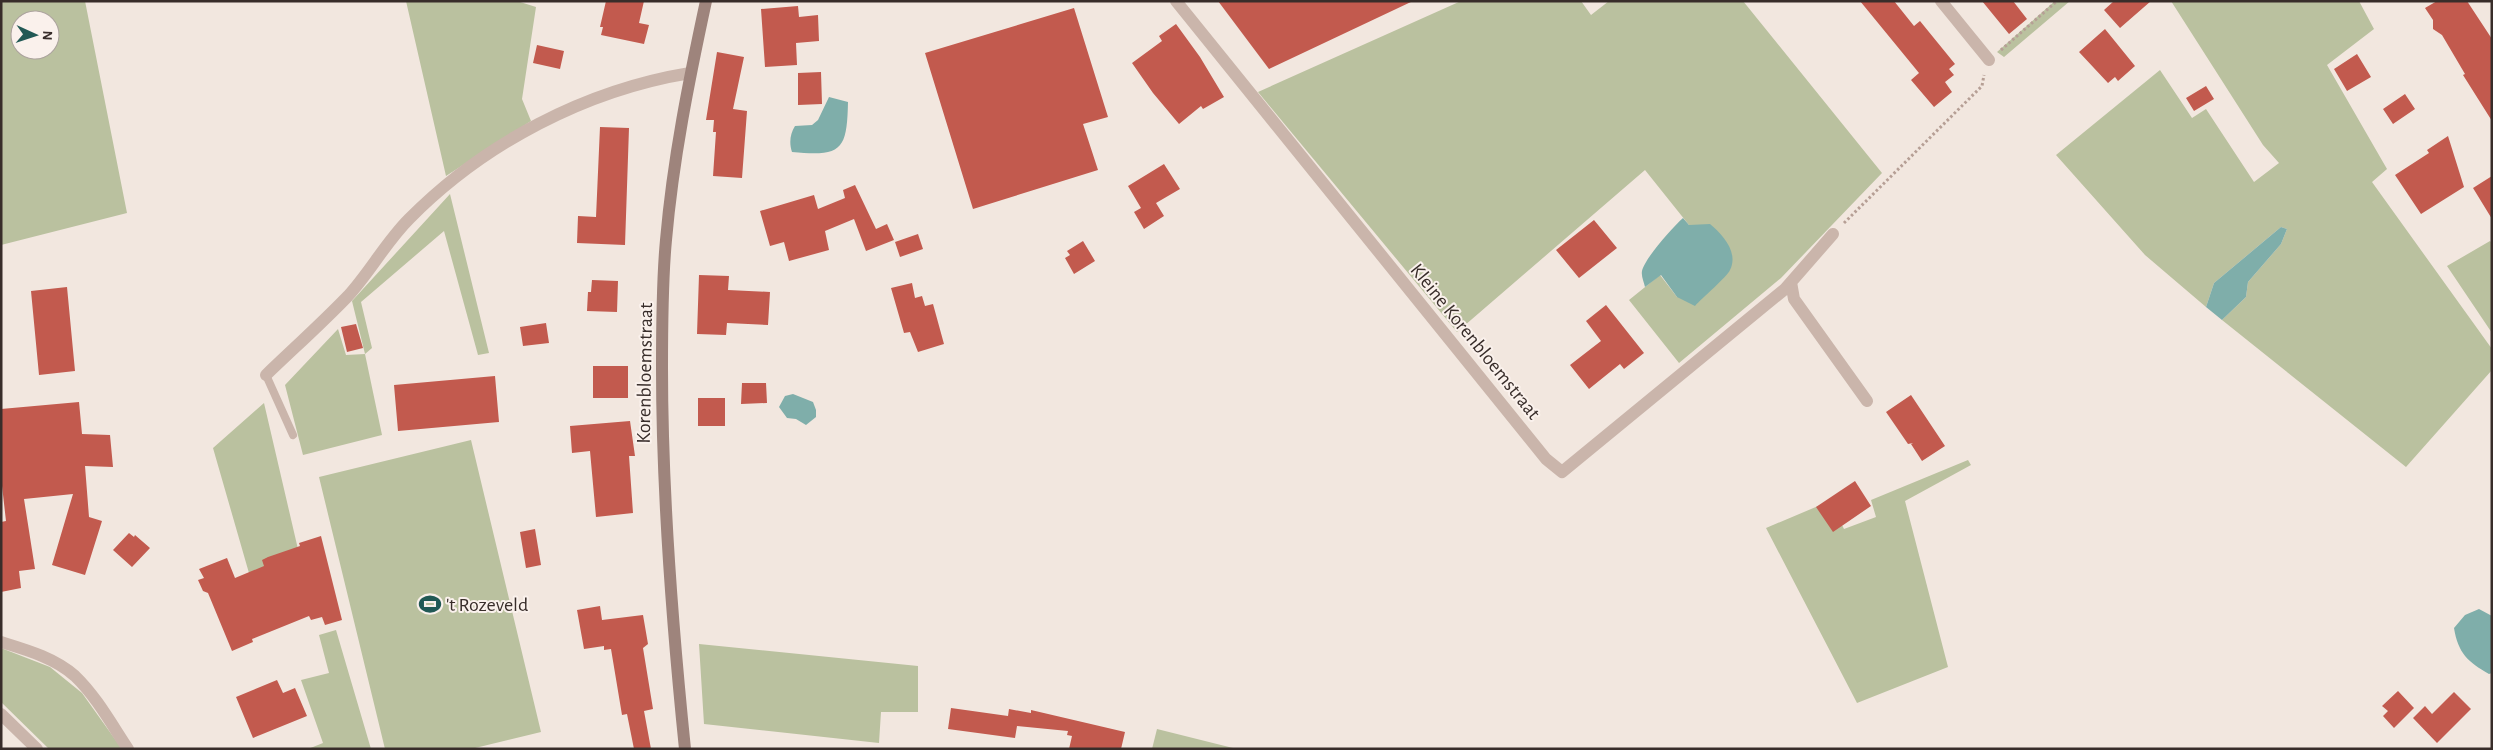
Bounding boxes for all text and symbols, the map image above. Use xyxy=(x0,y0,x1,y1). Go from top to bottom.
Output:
north arrow xyxy=(10,10,60,60)
text: N xyxy=(40,30,54,41)
street label: Kleine Korenbloemstraat xyxy=(1406,260,1544,424)
street label: Korenbloemstraat xyxy=(634,302,656,444)
sports icon: 't Rozeveld xyxy=(417,591,443,617)
place label: 't Rozeveld xyxy=(446,595,528,615)

